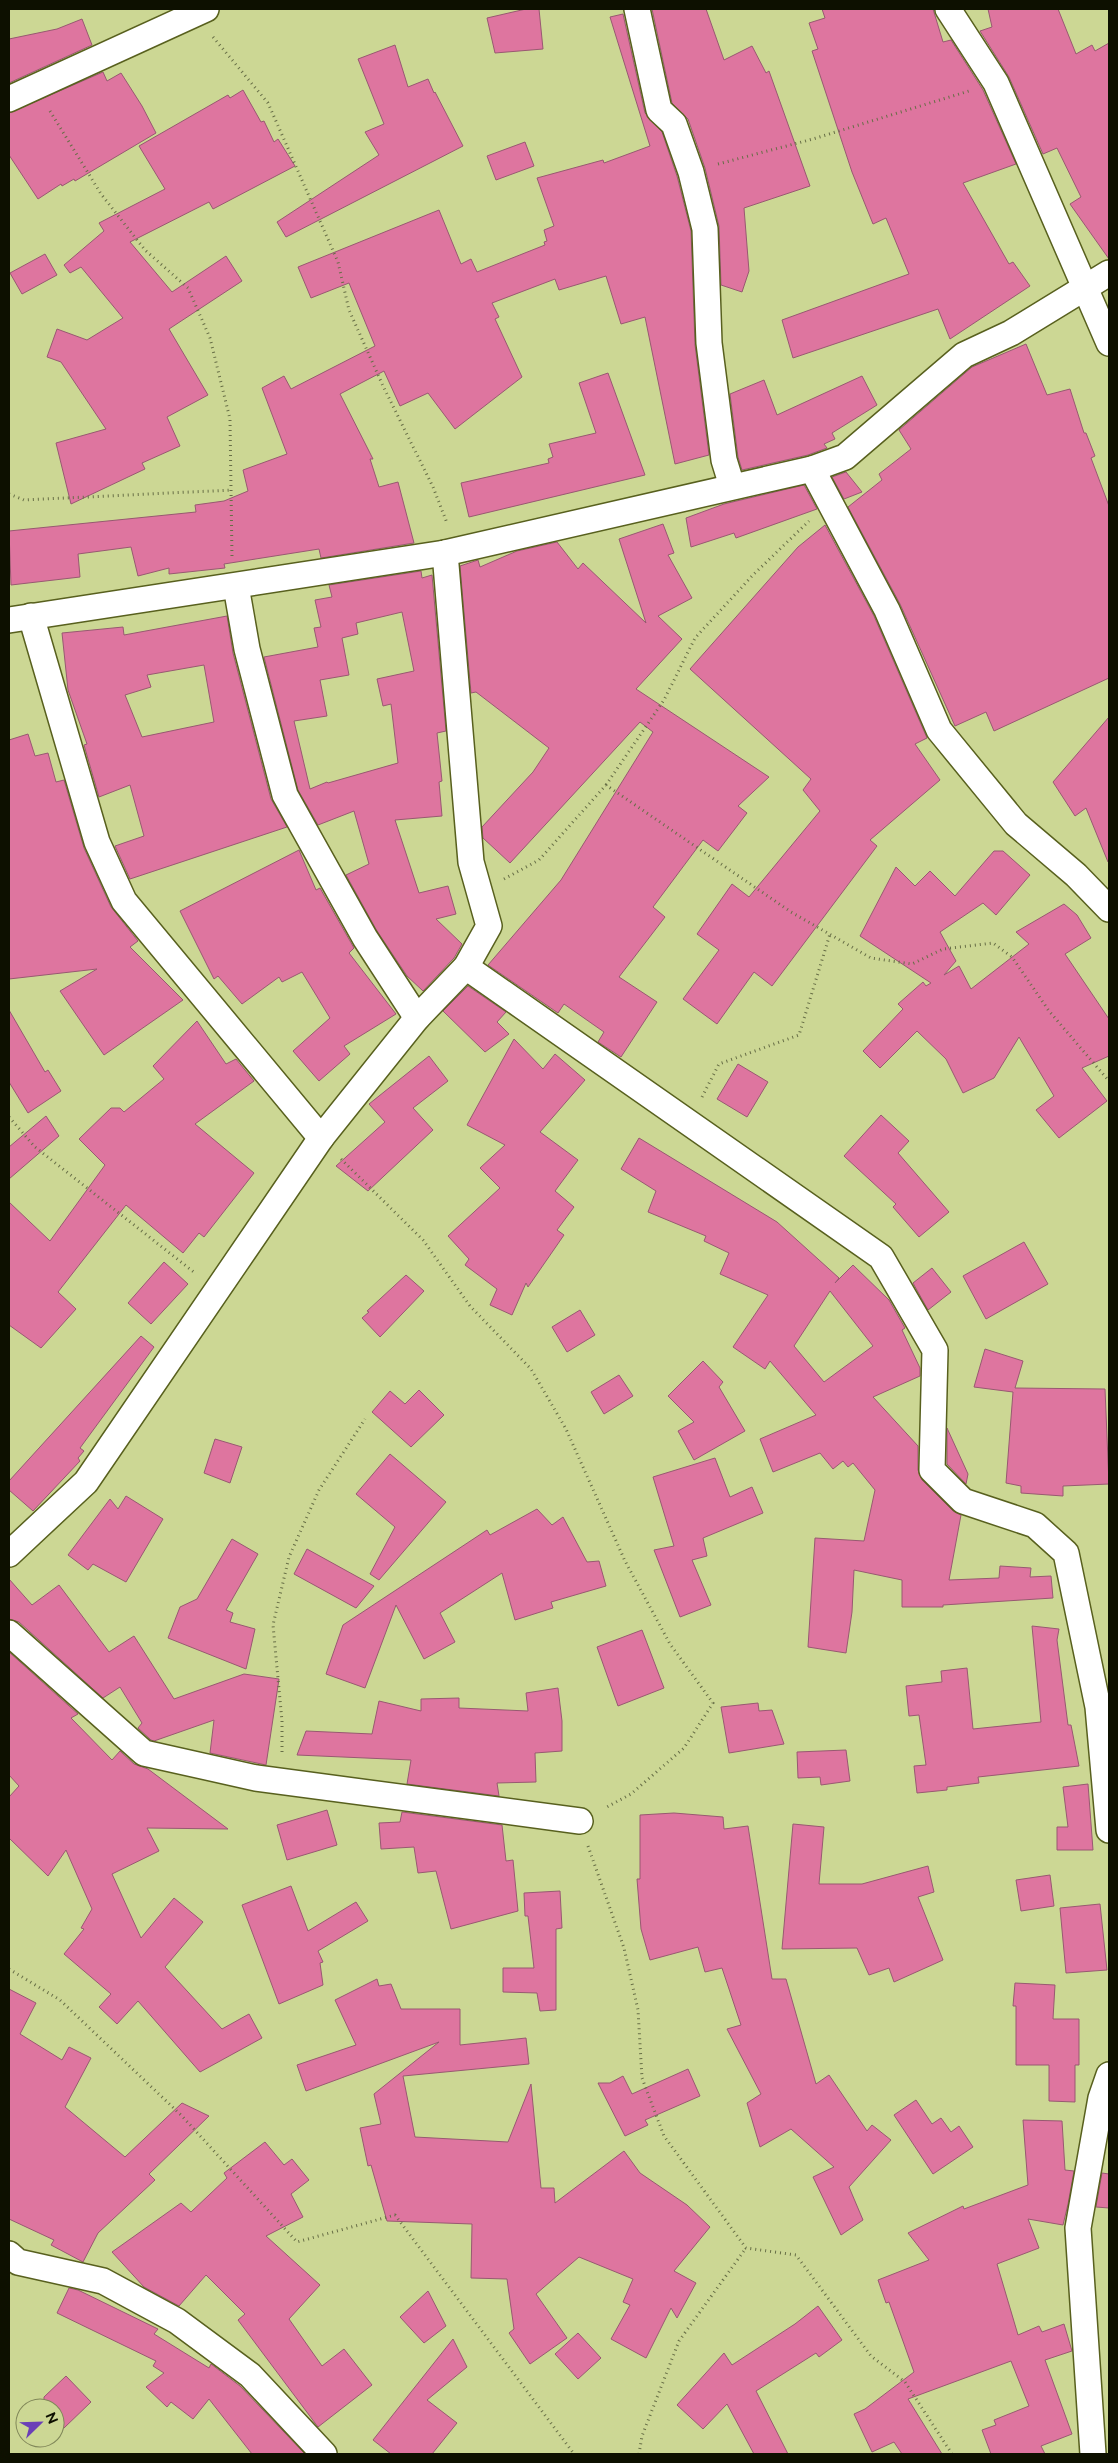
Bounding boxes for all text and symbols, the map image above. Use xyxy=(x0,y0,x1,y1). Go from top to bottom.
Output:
north arrow xyxy=(15,2398,65,2448)
text: N xyxy=(43,2410,61,2426)

